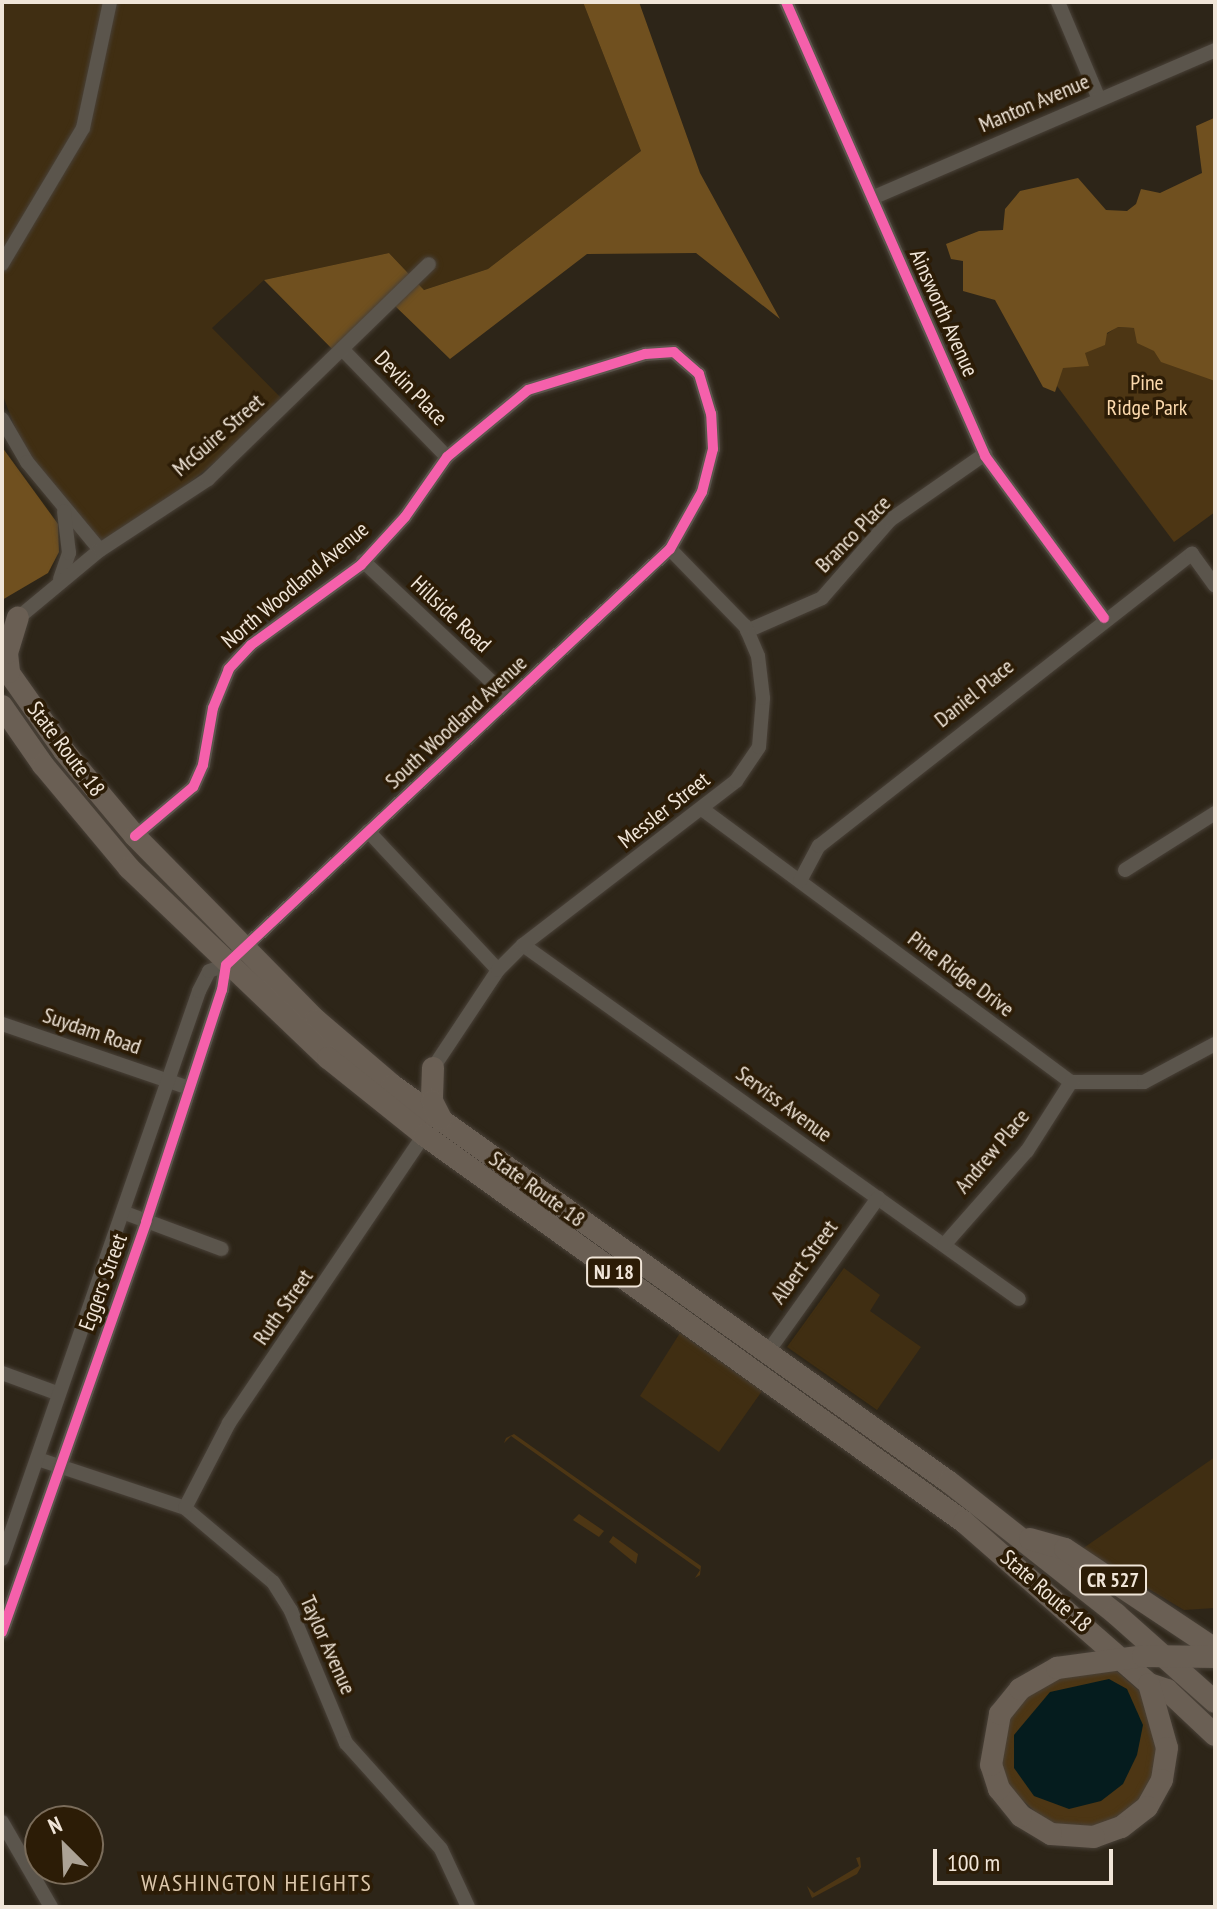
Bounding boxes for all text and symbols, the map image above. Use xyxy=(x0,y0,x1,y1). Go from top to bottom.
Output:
street label: Manton Avenue xyxy=(975,68,1093,138)
street label: Ainsworth Avenue xyxy=(904,245,984,381)
street label: Devlin Place xyxy=(369,345,453,431)
park label: Pine Ridge Park xyxy=(1107,369,1187,420)
street label: McGuire Street xyxy=(167,388,269,482)
street label: Branco Place xyxy=(810,490,896,578)
street label: North Woodland Avenue xyxy=(216,516,374,654)
street label: Hillside Road xyxy=(405,570,497,658)
street label: South Woodland Avenue xyxy=(379,649,533,795)
street label: Daniel Place xyxy=(929,653,1019,733)
street label: State Route 18 xyxy=(22,696,110,802)
street label: Messler Street xyxy=(613,766,715,854)
street label: Pine Ridge Drive xyxy=(903,925,1019,1023)
street label: Suydam Road xyxy=(39,1002,145,1060)
street label: Serviss Avenue xyxy=(731,1060,837,1148)
street label: Andrew Place xyxy=(949,1103,1035,1199)
street label: State Route 18 xyxy=(484,1145,590,1233)
street label: Albert Street xyxy=(765,1215,843,1309)
street label: Eggers Street xyxy=(73,1230,133,1334)
road number: NJ 18 xyxy=(586,1256,642,1288)
street label: Ruth Street xyxy=(248,1264,318,1350)
street label: State Route 18 xyxy=(995,1544,1097,1638)
road number: CR 527 xyxy=(1079,1564,1147,1596)
street label: Taylor Avenue xyxy=(294,1591,362,1699)
north arrow xyxy=(24,1805,104,1885)
text: N xyxy=(44,1810,66,1840)
scale bar xyxy=(937,1833,1117,1883)
text: 100 m xyxy=(947,1847,1000,1878)
district label: WASHINGTON HEIGHTS xyxy=(141,1869,373,1897)

